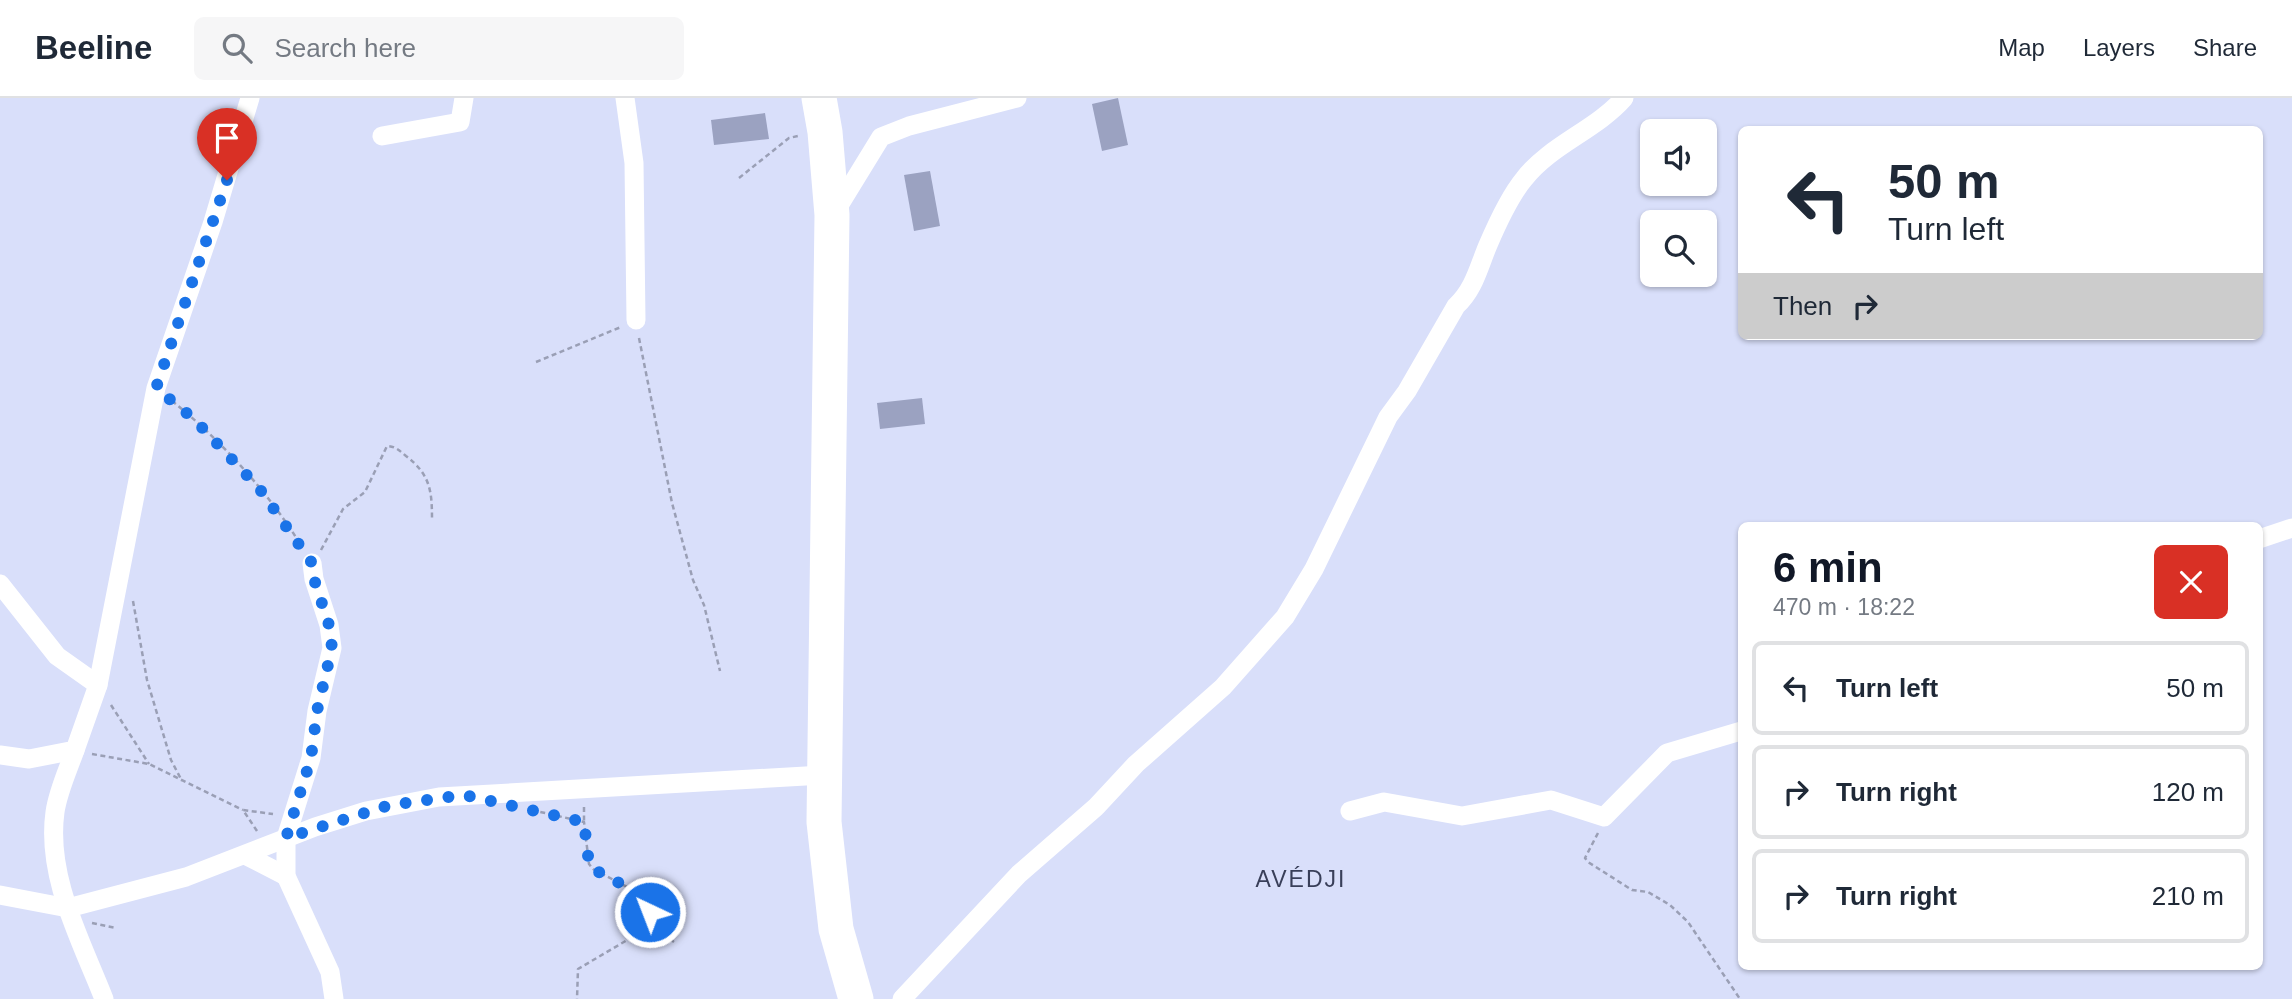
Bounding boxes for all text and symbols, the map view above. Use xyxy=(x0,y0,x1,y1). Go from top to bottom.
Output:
search box xyxy=(194,17,684,80)
text: Beeline xyxy=(35,29,152,66)
icon: search xyxy=(218,29,256,67)
text: Search here xyxy=(274,33,416,63)
text: Map xyxy=(1998,34,2045,61)
text: Layers xyxy=(2083,34,2155,61)
text: Share xyxy=(2193,34,2257,61)
pin xyxy=(197,108,257,180)
icon: arrive xyxy=(208,119,246,157)
map controls xyxy=(1640,119,1717,287)
button: sound xyxy=(1640,119,1717,196)
icon: left xyxy=(1773,154,1864,245)
text: 50 m xyxy=(1888,154,2000,208)
button: search xyxy=(1640,210,1717,287)
text: Turn left xyxy=(1888,211,2004,247)
icon: right xyxy=(1846,287,1884,325)
text: Then xyxy=(1773,291,1832,321)
text: 6 min xyxy=(1773,544,1883,591)
button: close xyxy=(2154,545,2228,619)
text: 470 m · 18:22 xyxy=(1773,594,1915,620)
icon: left xyxy=(1777,669,1815,707)
text: Turn left xyxy=(1836,673,1938,703)
text: 50 m xyxy=(2166,673,2224,703)
icon: right xyxy=(1777,773,1815,811)
text: Turn right xyxy=(1836,777,1957,807)
text: 120 m xyxy=(2152,777,2224,807)
district label: AVÉDJI xyxy=(1256,866,1346,892)
position arrow xyxy=(613,875,687,949)
icon: right xyxy=(1777,877,1815,915)
text: Turn right xyxy=(1836,881,1957,911)
text: 210 m xyxy=(2152,881,2224,911)

